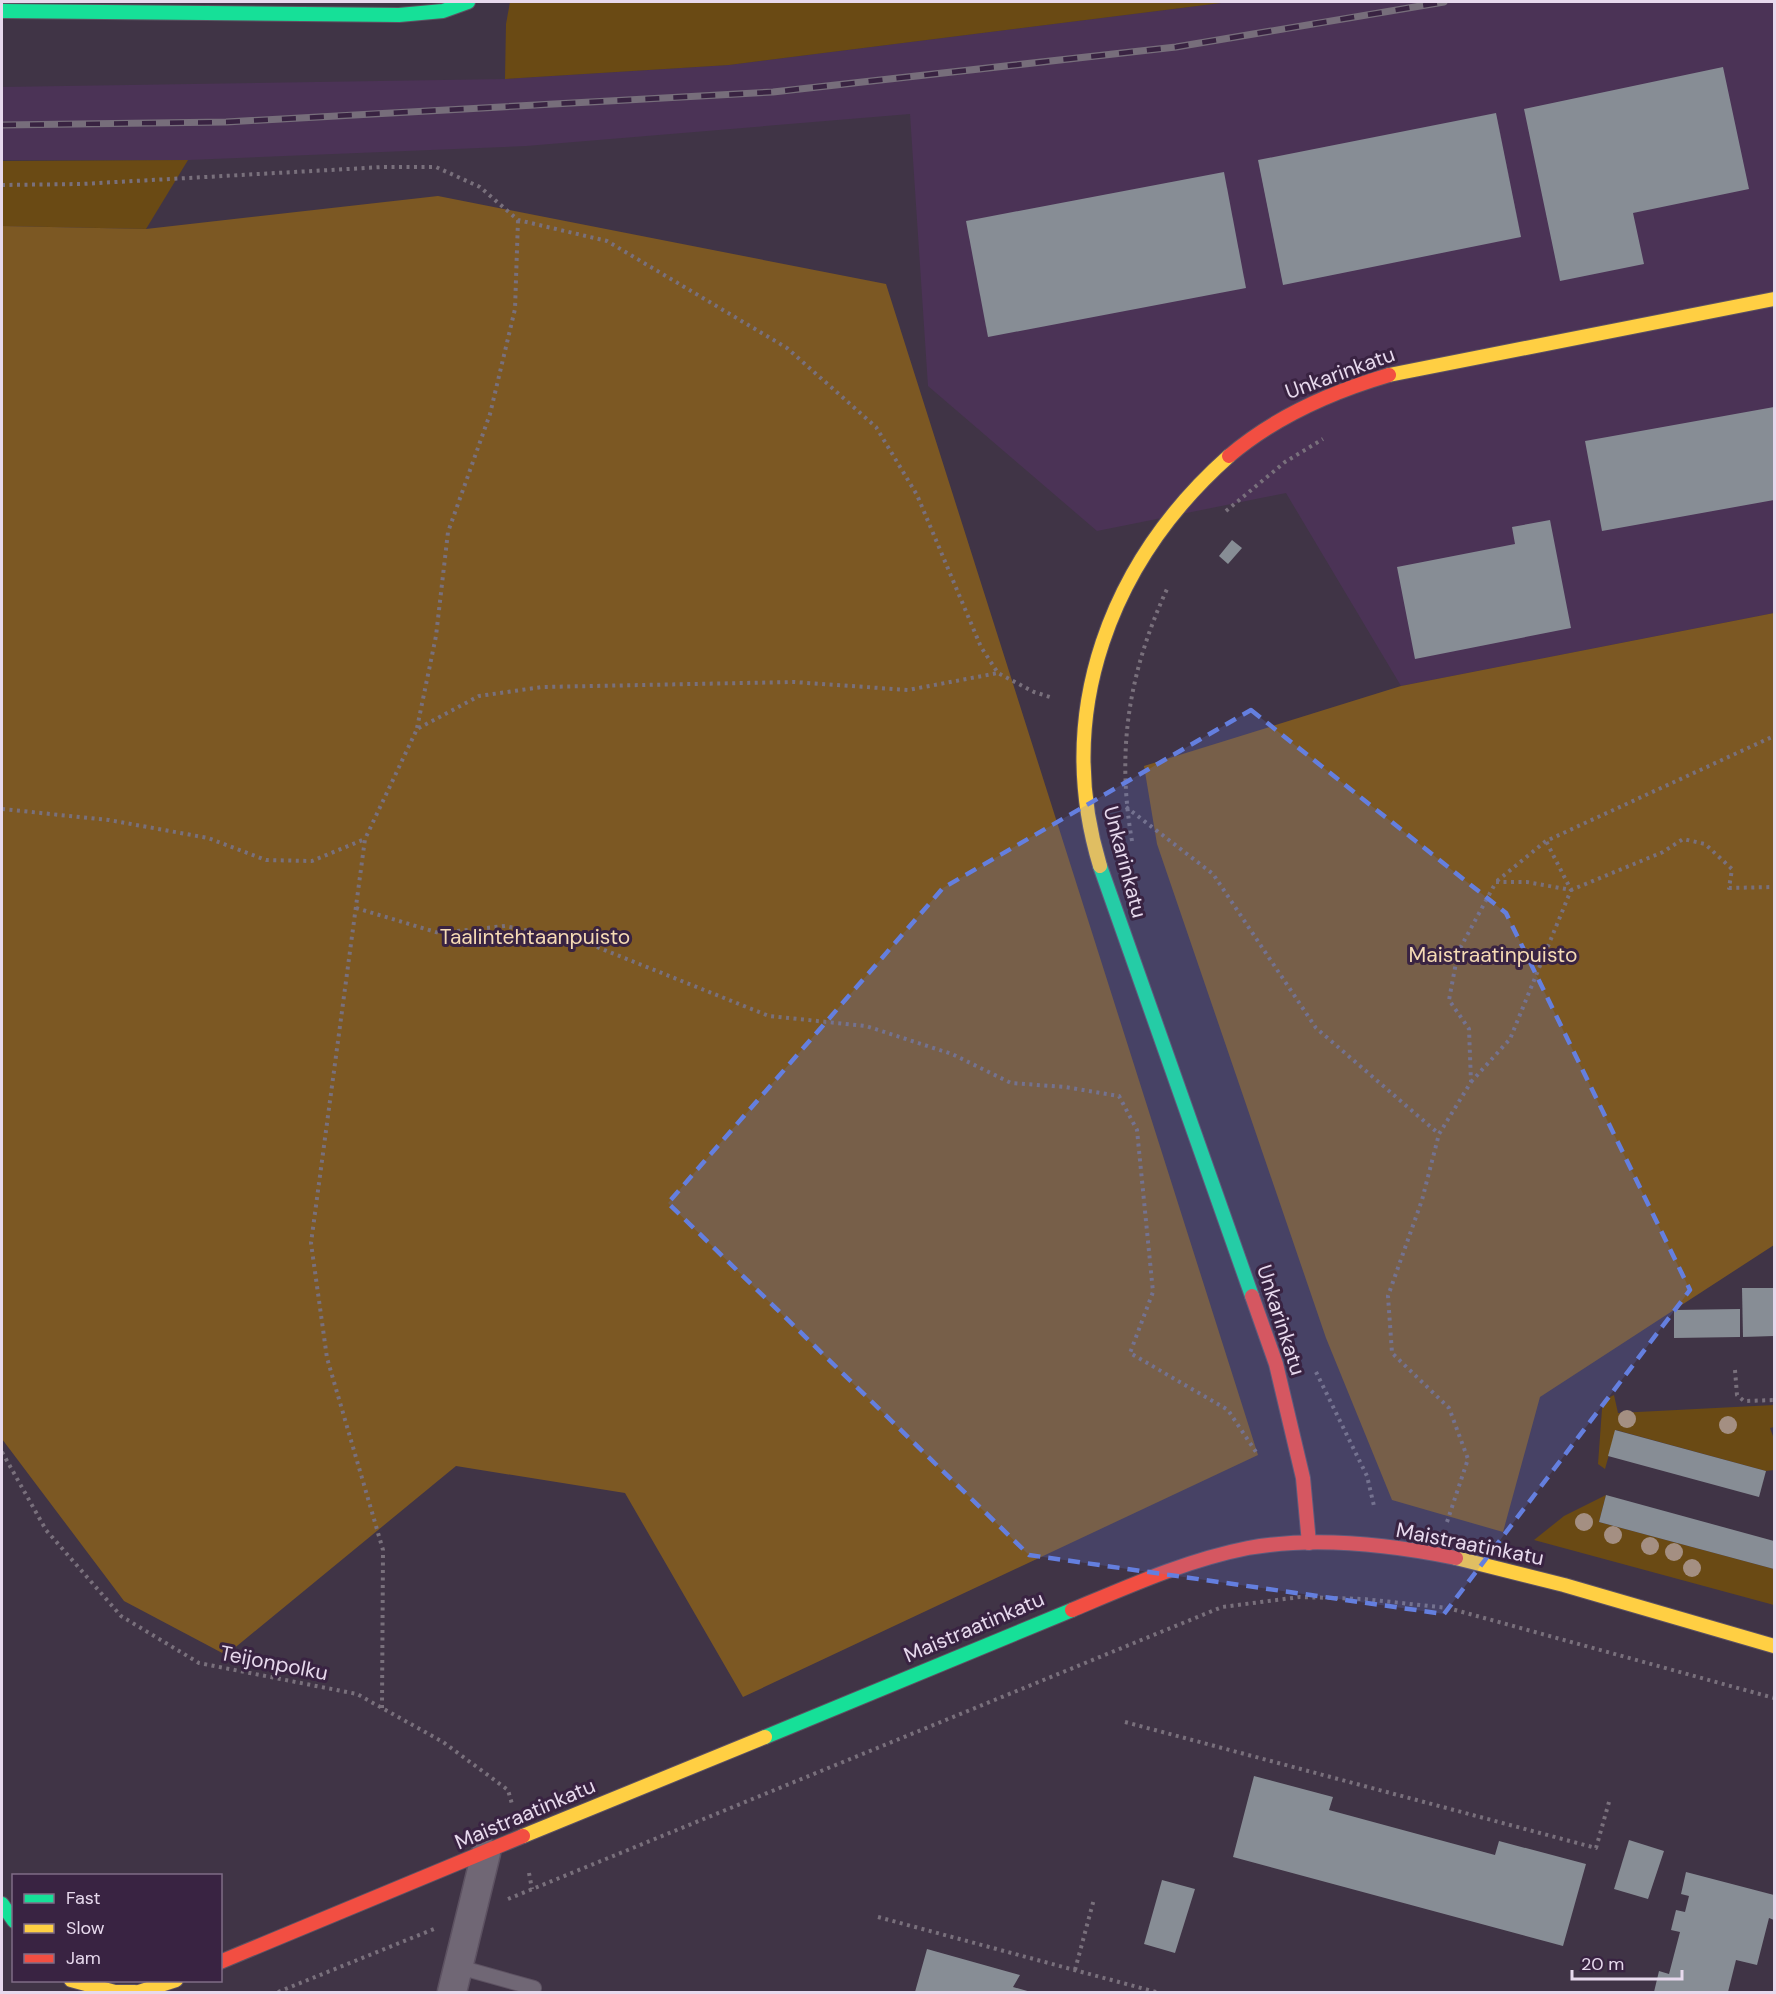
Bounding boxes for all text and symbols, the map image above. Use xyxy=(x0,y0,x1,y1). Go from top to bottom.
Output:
street label: Unkarinkatu xyxy=(1281,340,1399,406)
street label: Unkarinkatu xyxy=(1097,803,1153,921)
park label: Taalintehtaanpuisto xyxy=(440,923,630,951)
park label: Maistraatinpuisto xyxy=(1409,941,1577,969)
street label: Unkarinkatu xyxy=(1250,1261,1312,1379)
street label: Maistraatinkatu xyxy=(1394,1516,1546,1572)
street label: Maistraatinkatu xyxy=(899,1585,1049,1669)
street label: Teijonpolku xyxy=(218,1639,330,1687)
street label: Maistraatinkatu xyxy=(450,1772,600,1856)
legend xyxy=(12,1874,222,1982)
text: Fast xyxy=(66,1886,101,1910)
text: Slow xyxy=(66,1916,105,1940)
scale bar xyxy=(1572,1943,1682,1981)
text: Jam xyxy=(66,1946,101,1970)
text: 20 m xyxy=(1581,1952,1624,1976)

